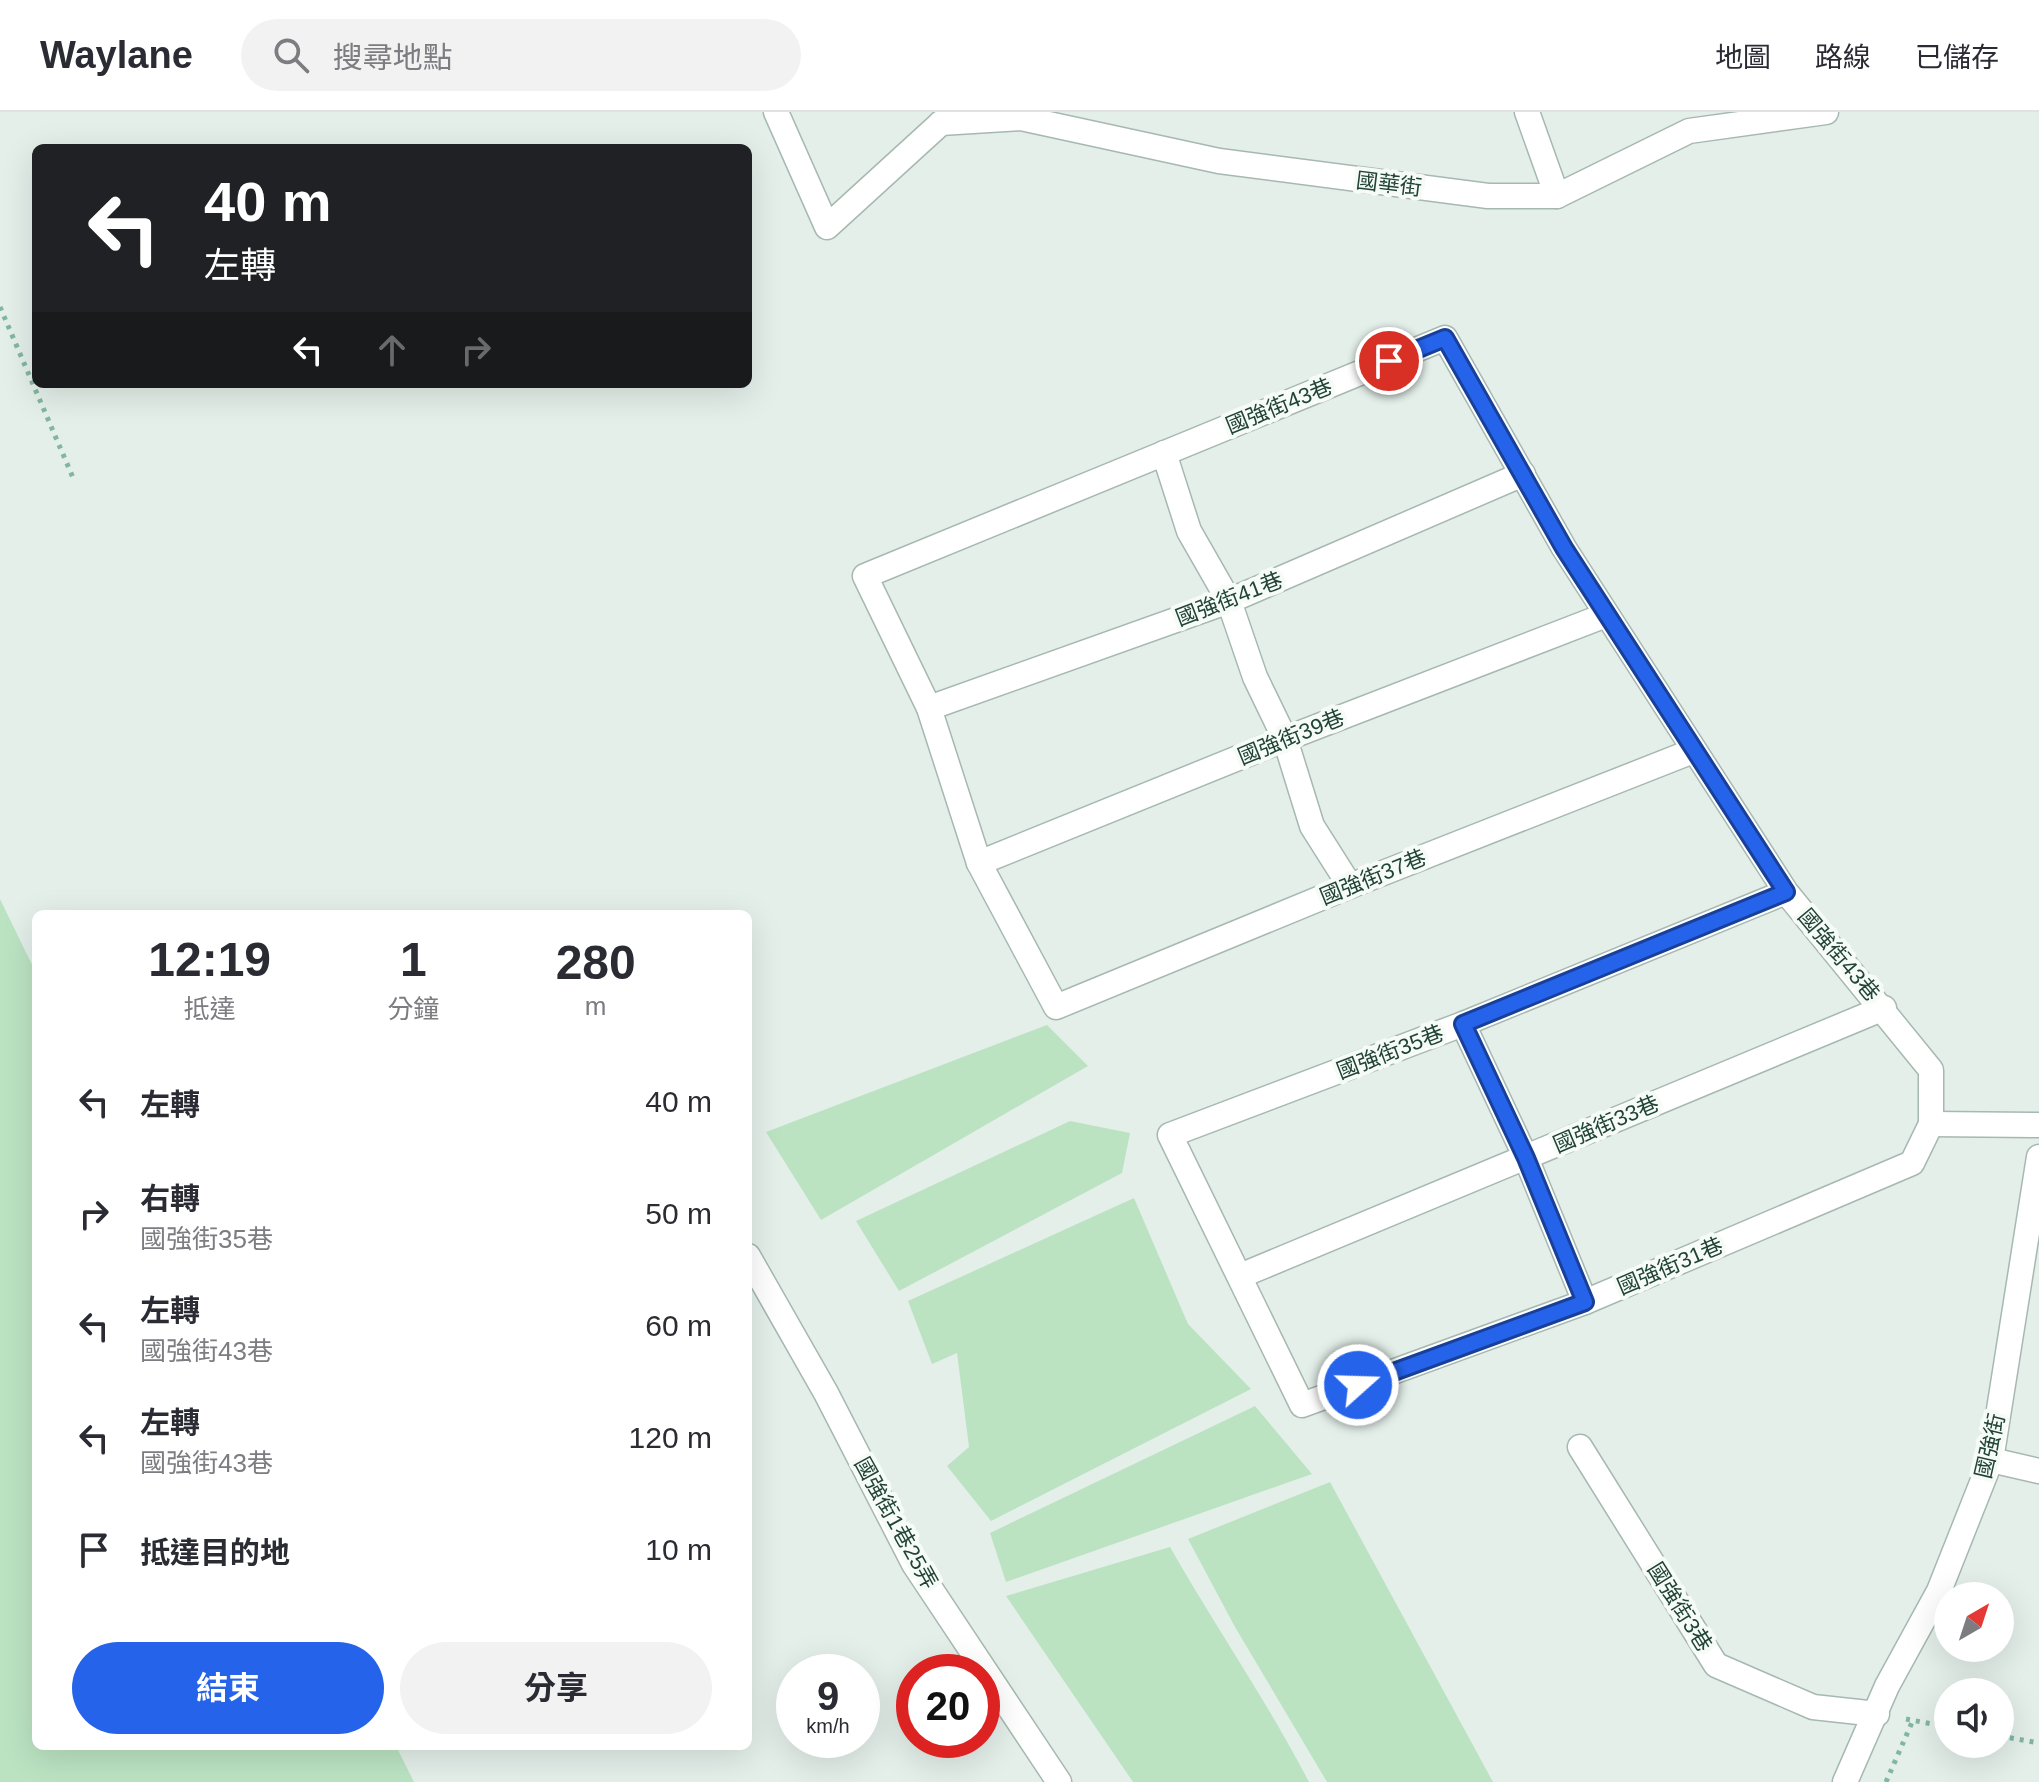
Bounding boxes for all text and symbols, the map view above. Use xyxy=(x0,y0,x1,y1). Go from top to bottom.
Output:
search box xyxy=(241,19,801,91)
icon: search xyxy=(269,33,313,77)
text: Waylane xyxy=(40,34,193,76)
text: 搜尋地點 xyxy=(333,41,453,74)
text: 地圖 xyxy=(1715,42,1771,73)
text: 路線 xyxy=(1815,42,1871,73)
text: 已儲存 xyxy=(1915,42,1999,73)
street label: 國華街 xyxy=(1355,168,1423,200)
text: 40 m xyxy=(204,170,332,233)
icon: left xyxy=(72,176,176,280)
text: 左轉 xyxy=(204,245,276,286)
pin xyxy=(1355,327,1423,395)
icon: left xyxy=(286,328,330,372)
icon: ahead xyxy=(370,328,414,372)
icon: right xyxy=(454,328,498,372)
icon: arrive xyxy=(1367,339,1411,383)
street label: 國強街43巷 xyxy=(1222,373,1336,439)
street label: 國強街41巷 xyxy=(1172,567,1286,631)
street label: 國強街39巷 xyxy=(1234,704,1348,770)
street label: 國強街37巷 xyxy=(1316,844,1430,910)
street label: 國強街43巷 xyxy=(1793,904,1885,1006)
text: 12:19 xyxy=(148,933,271,986)
text: 1 xyxy=(400,933,427,986)
text: 280 xyxy=(556,936,636,989)
text: m xyxy=(585,991,607,1021)
text: 抵達 xyxy=(184,994,236,1024)
text: 分鐘 xyxy=(387,994,439,1024)
street label: 國強街35巷 xyxy=(1333,1020,1447,1084)
icon: left xyxy=(72,1080,116,1124)
text: 40 m xyxy=(645,1085,712,1118)
text: 左轉 xyxy=(140,1088,200,1121)
street label: 國強街33巷 xyxy=(1549,1091,1663,1157)
text: 右轉 xyxy=(140,1182,200,1215)
icon: right xyxy=(72,1192,116,1236)
text: 50 m xyxy=(645,1197,712,1230)
text: 國強街35巷 xyxy=(140,1224,273,1254)
street label: 國強街31巷 xyxy=(1613,1233,1727,1299)
text: 左轉 xyxy=(140,1294,200,1327)
icon: left xyxy=(72,1304,116,1348)
text: 60 m xyxy=(645,1309,712,1342)
text: 國強街43巷 xyxy=(140,1336,273,1366)
position arrow xyxy=(1316,1343,1400,1427)
text: 左轉 xyxy=(140,1406,200,1439)
street label: 國強街 xyxy=(1970,1411,2010,1481)
icon: left xyxy=(72,1416,116,1460)
text: 120 m xyxy=(629,1421,712,1454)
text: 國強街43巷 xyxy=(140,1448,273,1478)
street label: 國強街1巷25弄 xyxy=(850,1453,942,1593)
icon: arrive xyxy=(72,1528,116,1572)
text: 10 m xyxy=(645,1533,712,1566)
text: 抵達目的地 xyxy=(140,1536,290,1569)
street label: 國強街3巷 xyxy=(1643,1558,1717,1656)
north arrow xyxy=(1934,1582,2014,1662)
map controls xyxy=(1934,1582,2014,1758)
button: 結束 xyxy=(72,1642,384,1734)
button: 分享 xyxy=(400,1642,712,1734)
speed limit sign: 20 xyxy=(896,1654,1000,1758)
text: 9 xyxy=(817,1674,839,1718)
button: sound xyxy=(1934,1678,2014,1758)
text: km/h xyxy=(806,1715,850,1737)

